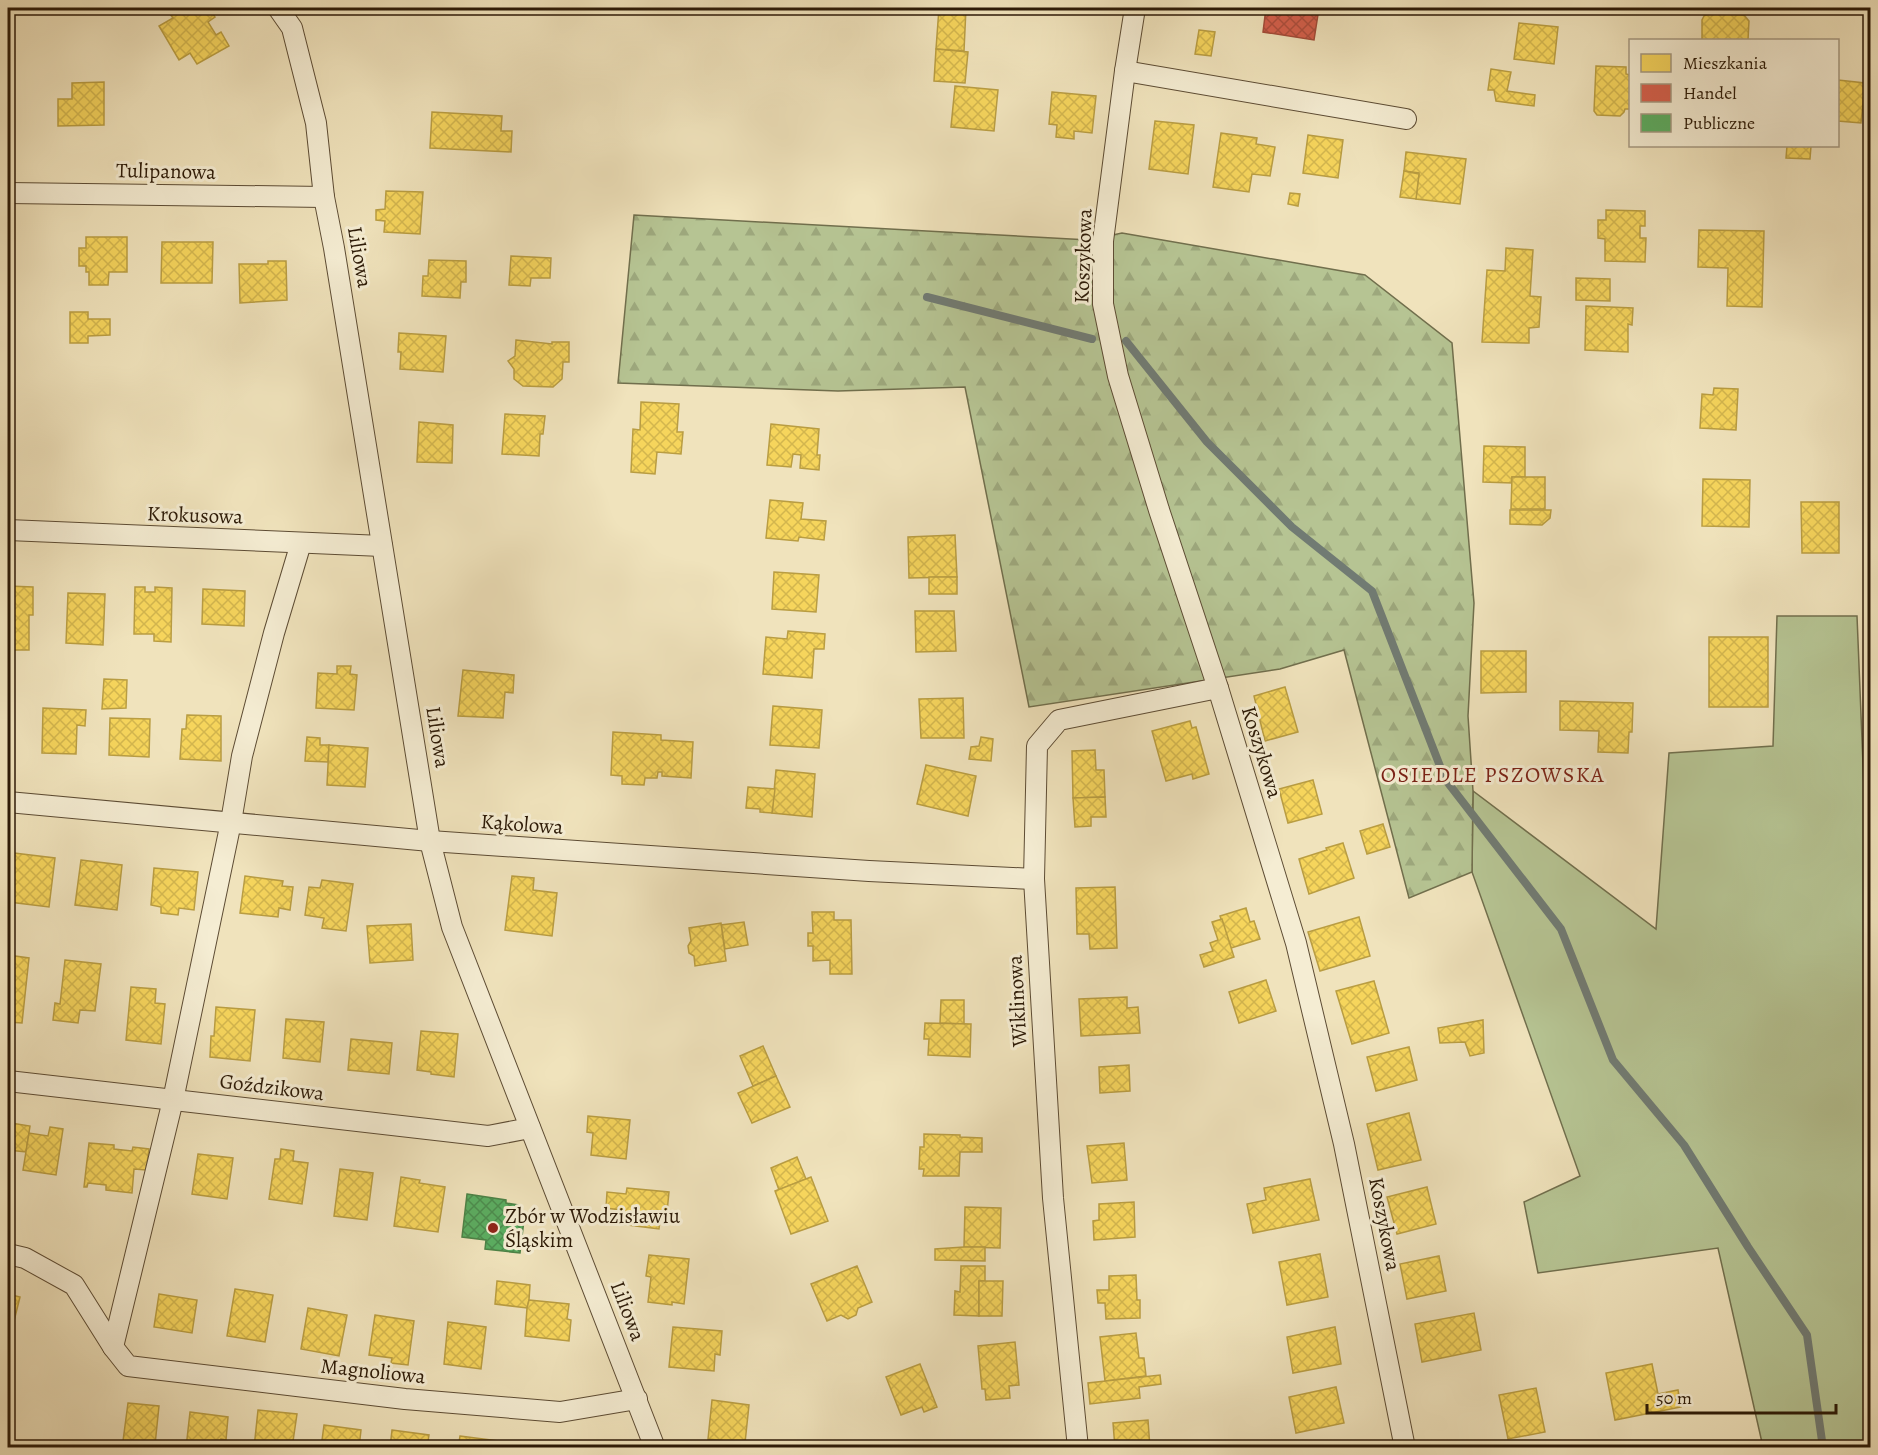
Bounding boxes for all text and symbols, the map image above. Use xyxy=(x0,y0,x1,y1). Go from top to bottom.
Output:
legend xyxy=(1629,39,1839,147)
text: Mieszkania xyxy=(1683,51,1768,75)
text: Handel xyxy=(1683,81,1737,105)
text: Publiczne xyxy=(1683,111,1755,135)
street label: Tulipanowa xyxy=(116,156,216,186)
street label: Koszykowa xyxy=(1067,208,1099,304)
street label: Liliowa xyxy=(341,224,379,290)
street label: Krokusowa xyxy=(146,499,244,531)
street label: Koszykowa xyxy=(1235,703,1289,802)
street label: Liliowa xyxy=(419,704,457,770)
district label: OSIEDLE PSZOWSKA xyxy=(1381,760,1605,790)
street label: Kąkolowa xyxy=(480,807,564,841)
street label: Wiklinowa xyxy=(1001,954,1033,1049)
street label: Goździkowa xyxy=(218,1067,326,1107)
street label: Koszykowa xyxy=(1362,1175,1408,1273)
place label: Zbór w Wodzisławiu Śląskim xyxy=(505,1202,681,1254)
marker: Zbór w Wodzisławiu Śląskim xyxy=(486,1221,500,1235)
street label: Liliowa xyxy=(604,1277,652,1345)
street label: Magnoliowa xyxy=(319,1352,427,1390)
scale bar xyxy=(1647,1377,1836,1415)
text: 50 m xyxy=(1656,1386,1692,1410)

